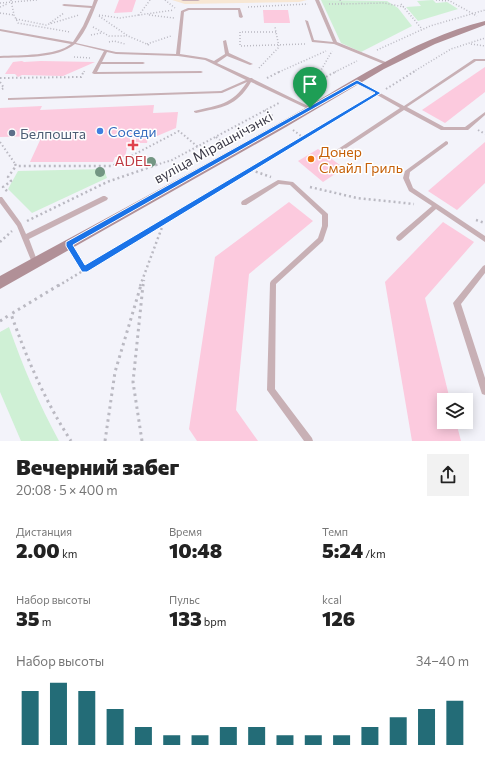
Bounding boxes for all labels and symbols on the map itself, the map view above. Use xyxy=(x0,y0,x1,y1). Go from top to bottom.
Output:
pin xyxy=(293,67,327,108)
street label: вуліца Мірашнічэнкі xyxy=(151,107,275,187)
place label: Соседи xyxy=(108,123,157,140)
place label: Белпошта xyxy=(20,125,86,142)
marker: Соседи xyxy=(95,126,105,136)
marker: Белпошта xyxy=(7,128,17,138)
marker: ADEL xyxy=(128,140,138,150)
place label: Донер Смайл Гриль xyxy=(319,143,403,176)
place label: ADEL xyxy=(115,152,151,169)
marker: Донер Смайл Гриль xyxy=(306,154,316,164)

